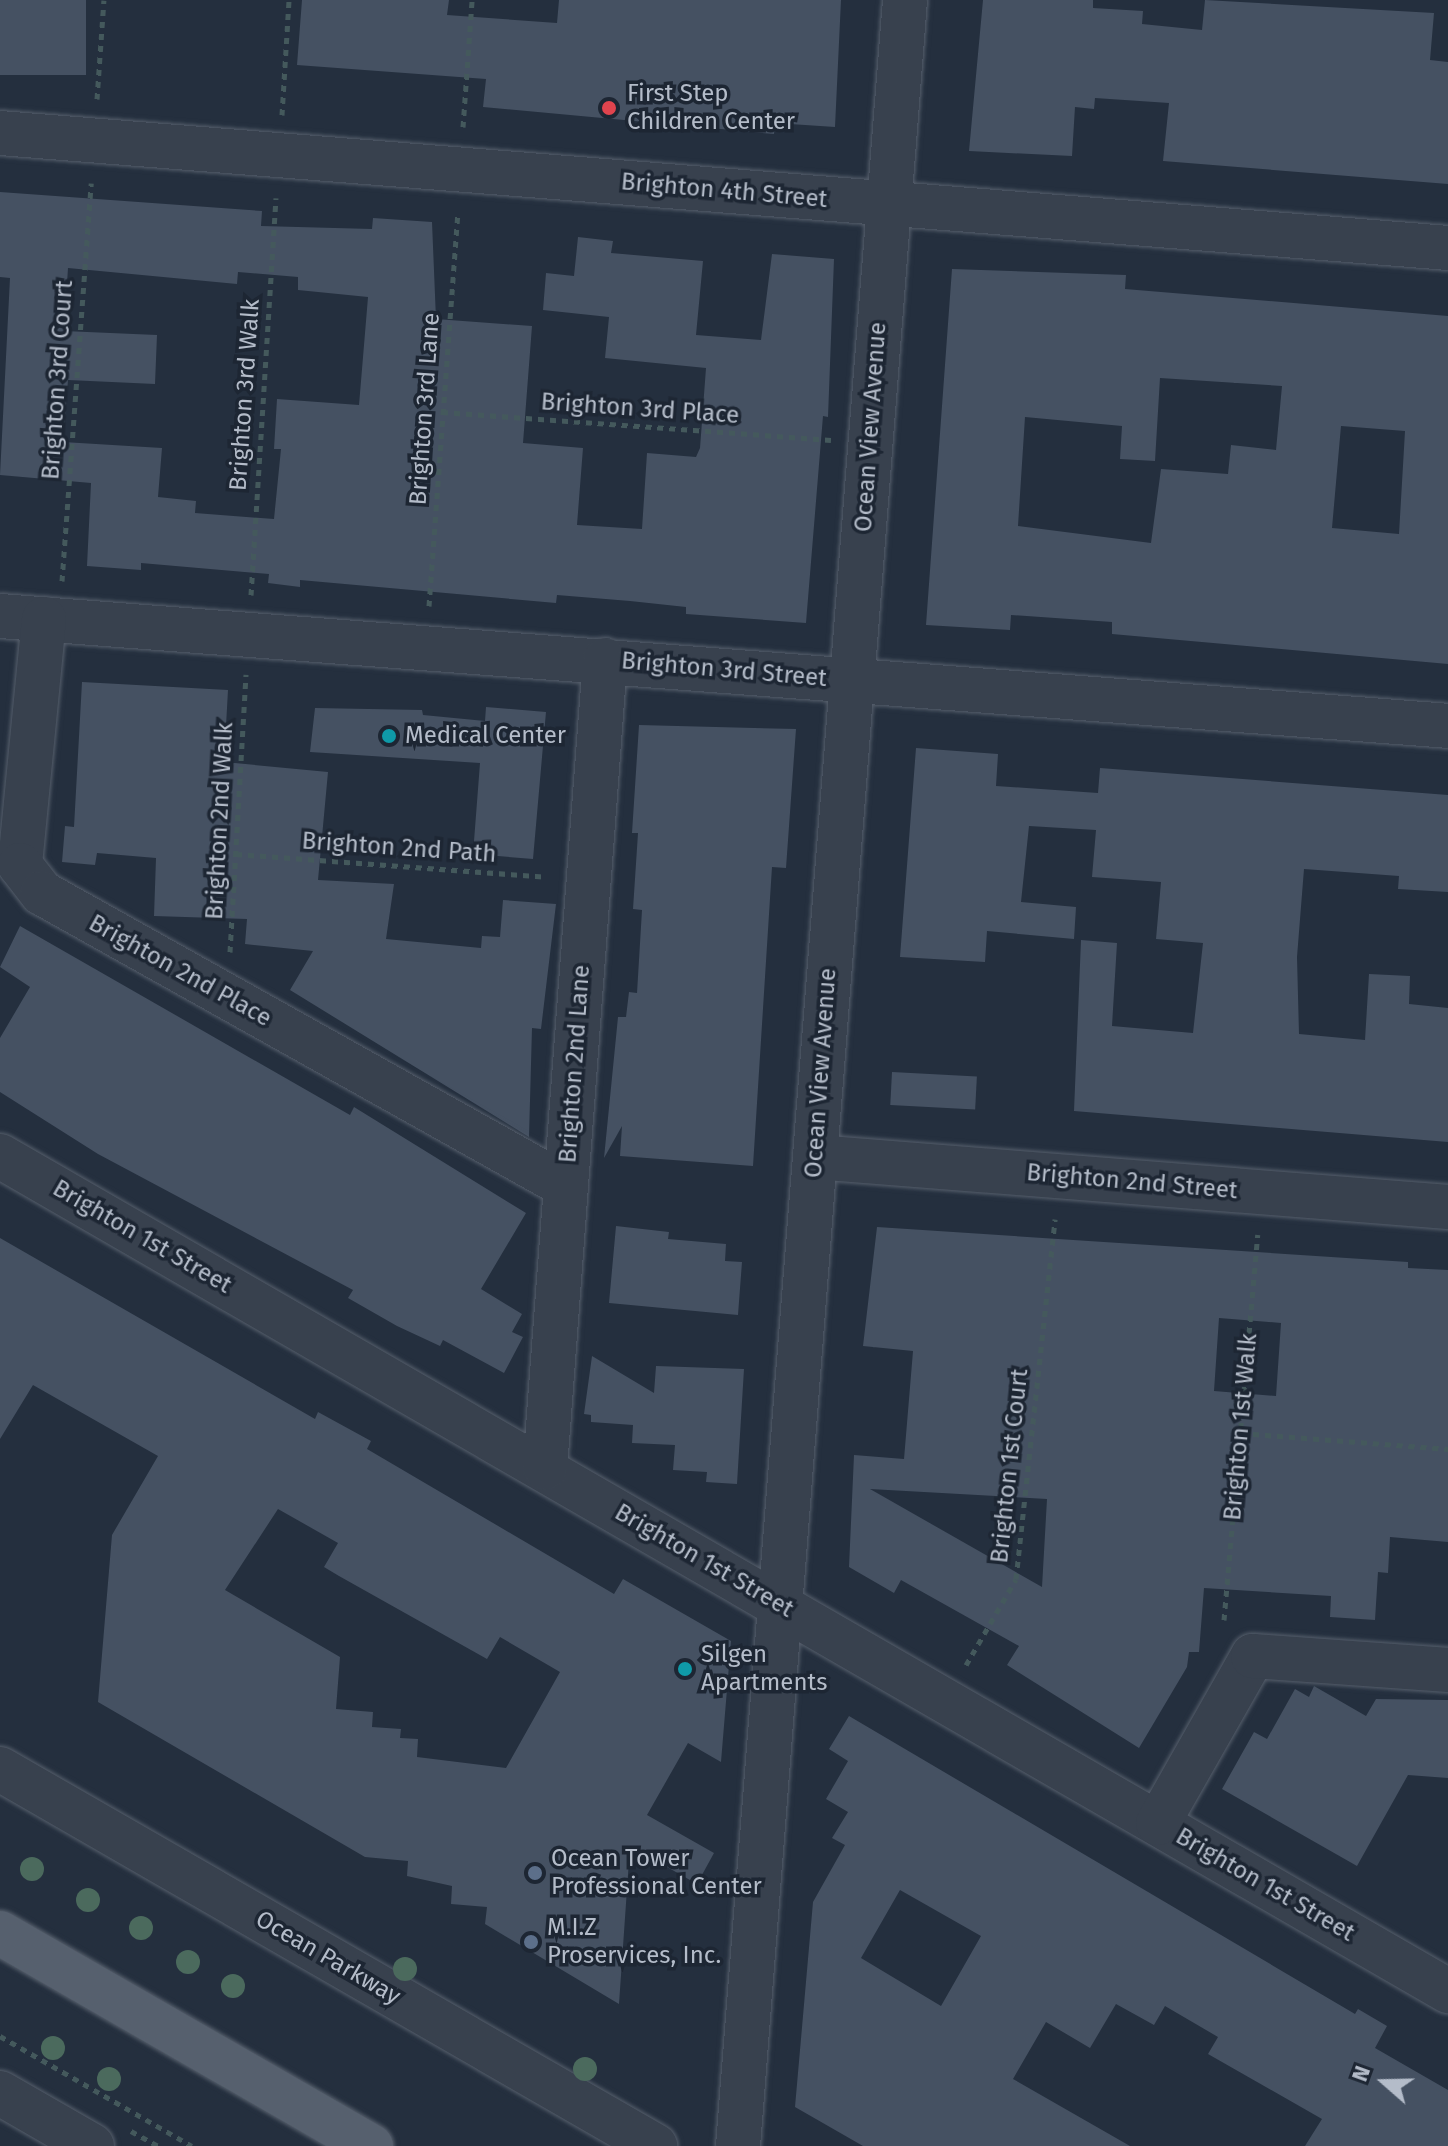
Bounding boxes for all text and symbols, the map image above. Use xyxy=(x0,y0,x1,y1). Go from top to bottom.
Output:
place label: First Step Children Center xyxy=(627,80,795,136)
marker: First Step Children Center xyxy=(598,97,620,119)
street label: Brighton 4th Street xyxy=(620,168,828,214)
street label: Brighton 3rd Court xyxy=(37,279,79,481)
street label: Brighton 3rd Walk xyxy=(224,298,266,492)
street label: Brighton 3rd Lane xyxy=(404,312,446,506)
street label: Ocean View Avenue xyxy=(849,321,893,533)
street label: Brighton 3rd Place xyxy=(540,388,740,430)
street label: Brighton 3rd Street xyxy=(620,647,828,693)
street label: Brighton 2nd Walk xyxy=(200,721,240,921)
place label: Medical Center xyxy=(405,722,566,750)
marker: Medical Center xyxy=(380,727,398,745)
street label: Brighton 2nd Path xyxy=(301,827,497,869)
street label: Brighton 2nd Place xyxy=(84,909,276,1033)
street label: Brighton 2nd Lane xyxy=(554,964,596,1164)
street label: Ocean View Avenue xyxy=(799,967,843,1179)
street label: Brighton 2nd Street xyxy=(1025,1158,1239,1206)
street label: Brighton 1st Street xyxy=(47,1174,237,1300)
street label: Brighton 1st Walk xyxy=(1218,1332,1264,1522)
street label: Brighton 1st Court xyxy=(985,1367,1035,1565)
street label: Brighton 1st Street xyxy=(609,1498,799,1624)
place label: Silgen Apartments xyxy=(701,1641,827,1697)
marker: Silgen Apartments xyxy=(676,1660,694,1678)
street label: Brighton 1st Street xyxy=(1170,1822,1360,1948)
place label: Ocean Tower Professional Center xyxy=(551,1845,762,1901)
marker: Ocean Tower Professional Center xyxy=(526,1864,544,1882)
street label: Ocean Parkway xyxy=(250,1905,406,2011)
place label: M.I.Z Proservices, Inc. xyxy=(547,1914,721,1970)
marker: M.I.Z Proservices, Inc. xyxy=(522,1933,540,1951)
north arrow xyxy=(1344,2042,1424,2122)
text: N xyxy=(1346,2062,1376,2085)

